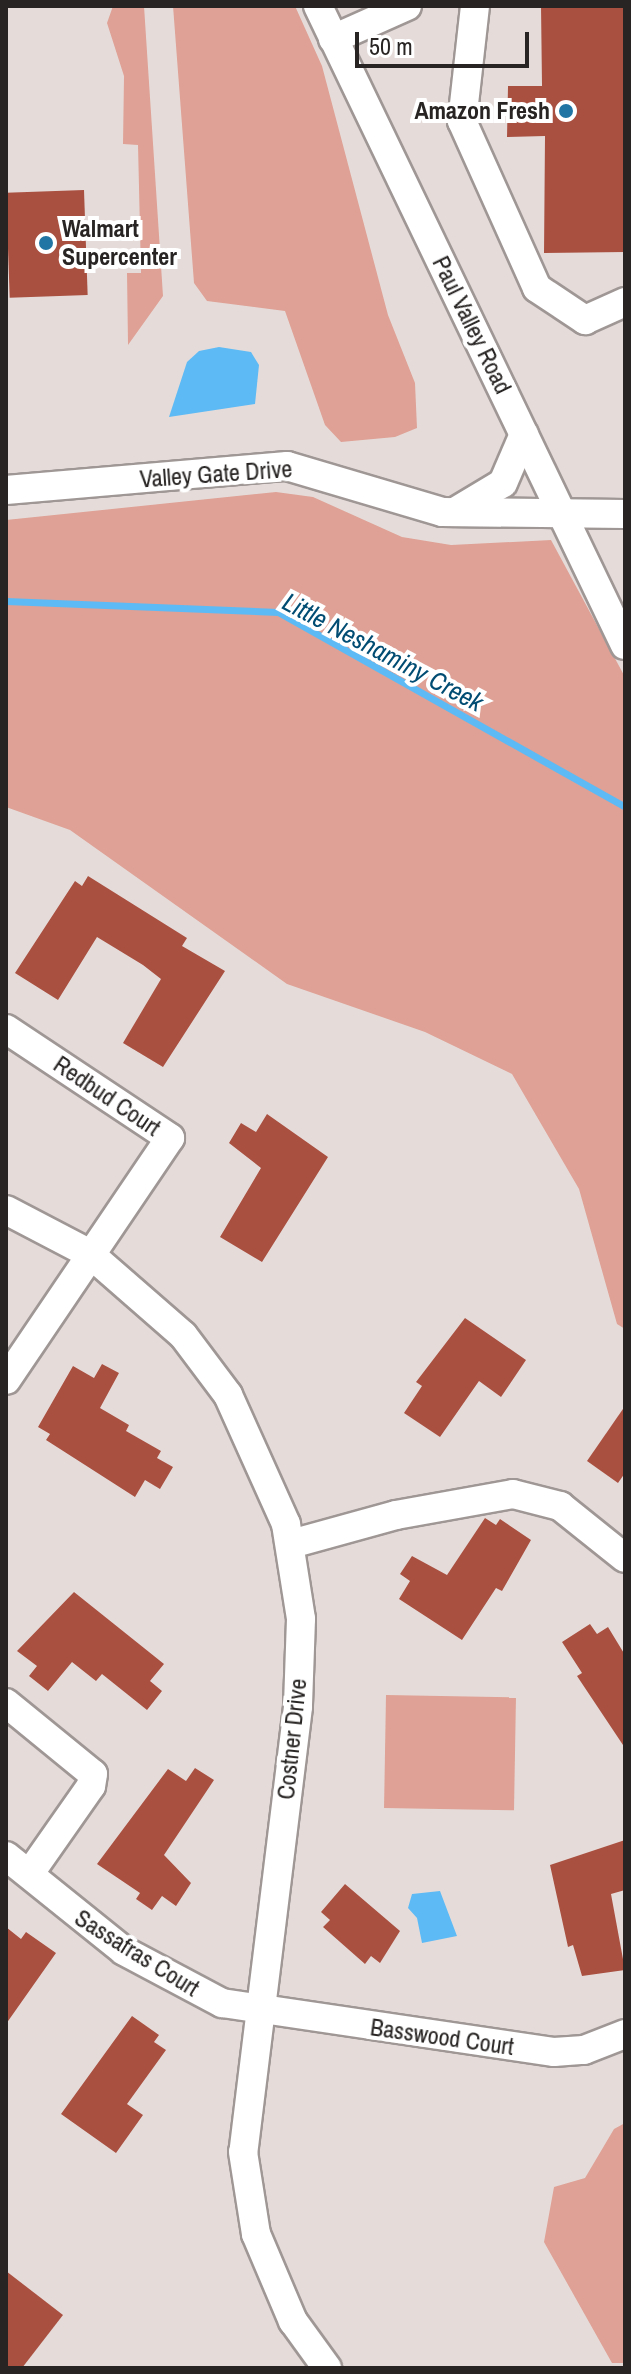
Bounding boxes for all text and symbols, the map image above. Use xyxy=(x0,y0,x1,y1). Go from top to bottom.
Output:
scale bar xyxy=(359,16,533,66)
text: 50 m xyxy=(369,30,413,62)
place label: Amazon Fresh xyxy=(414,97,550,125)
marker: Amazon Fresh xyxy=(557,102,575,120)
place label: Walmart Supercenter xyxy=(62,215,177,271)
marker: Walmart Supercenter xyxy=(37,234,55,252)
street label: Paul Valley Road xyxy=(426,251,518,399)
street label: Valley Gate Drive xyxy=(139,454,293,494)
water label: Little Neshaminy Creek xyxy=(277,586,489,718)
street label: Redbud Court xyxy=(48,1050,166,1142)
street label: Costner Drive xyxy=(271,1677,313,1801)
street label: Sassafras Court xyxy=(70,1903,204,2003)
street label: Basswood Court xyxy=(369,2013,515,2061)

